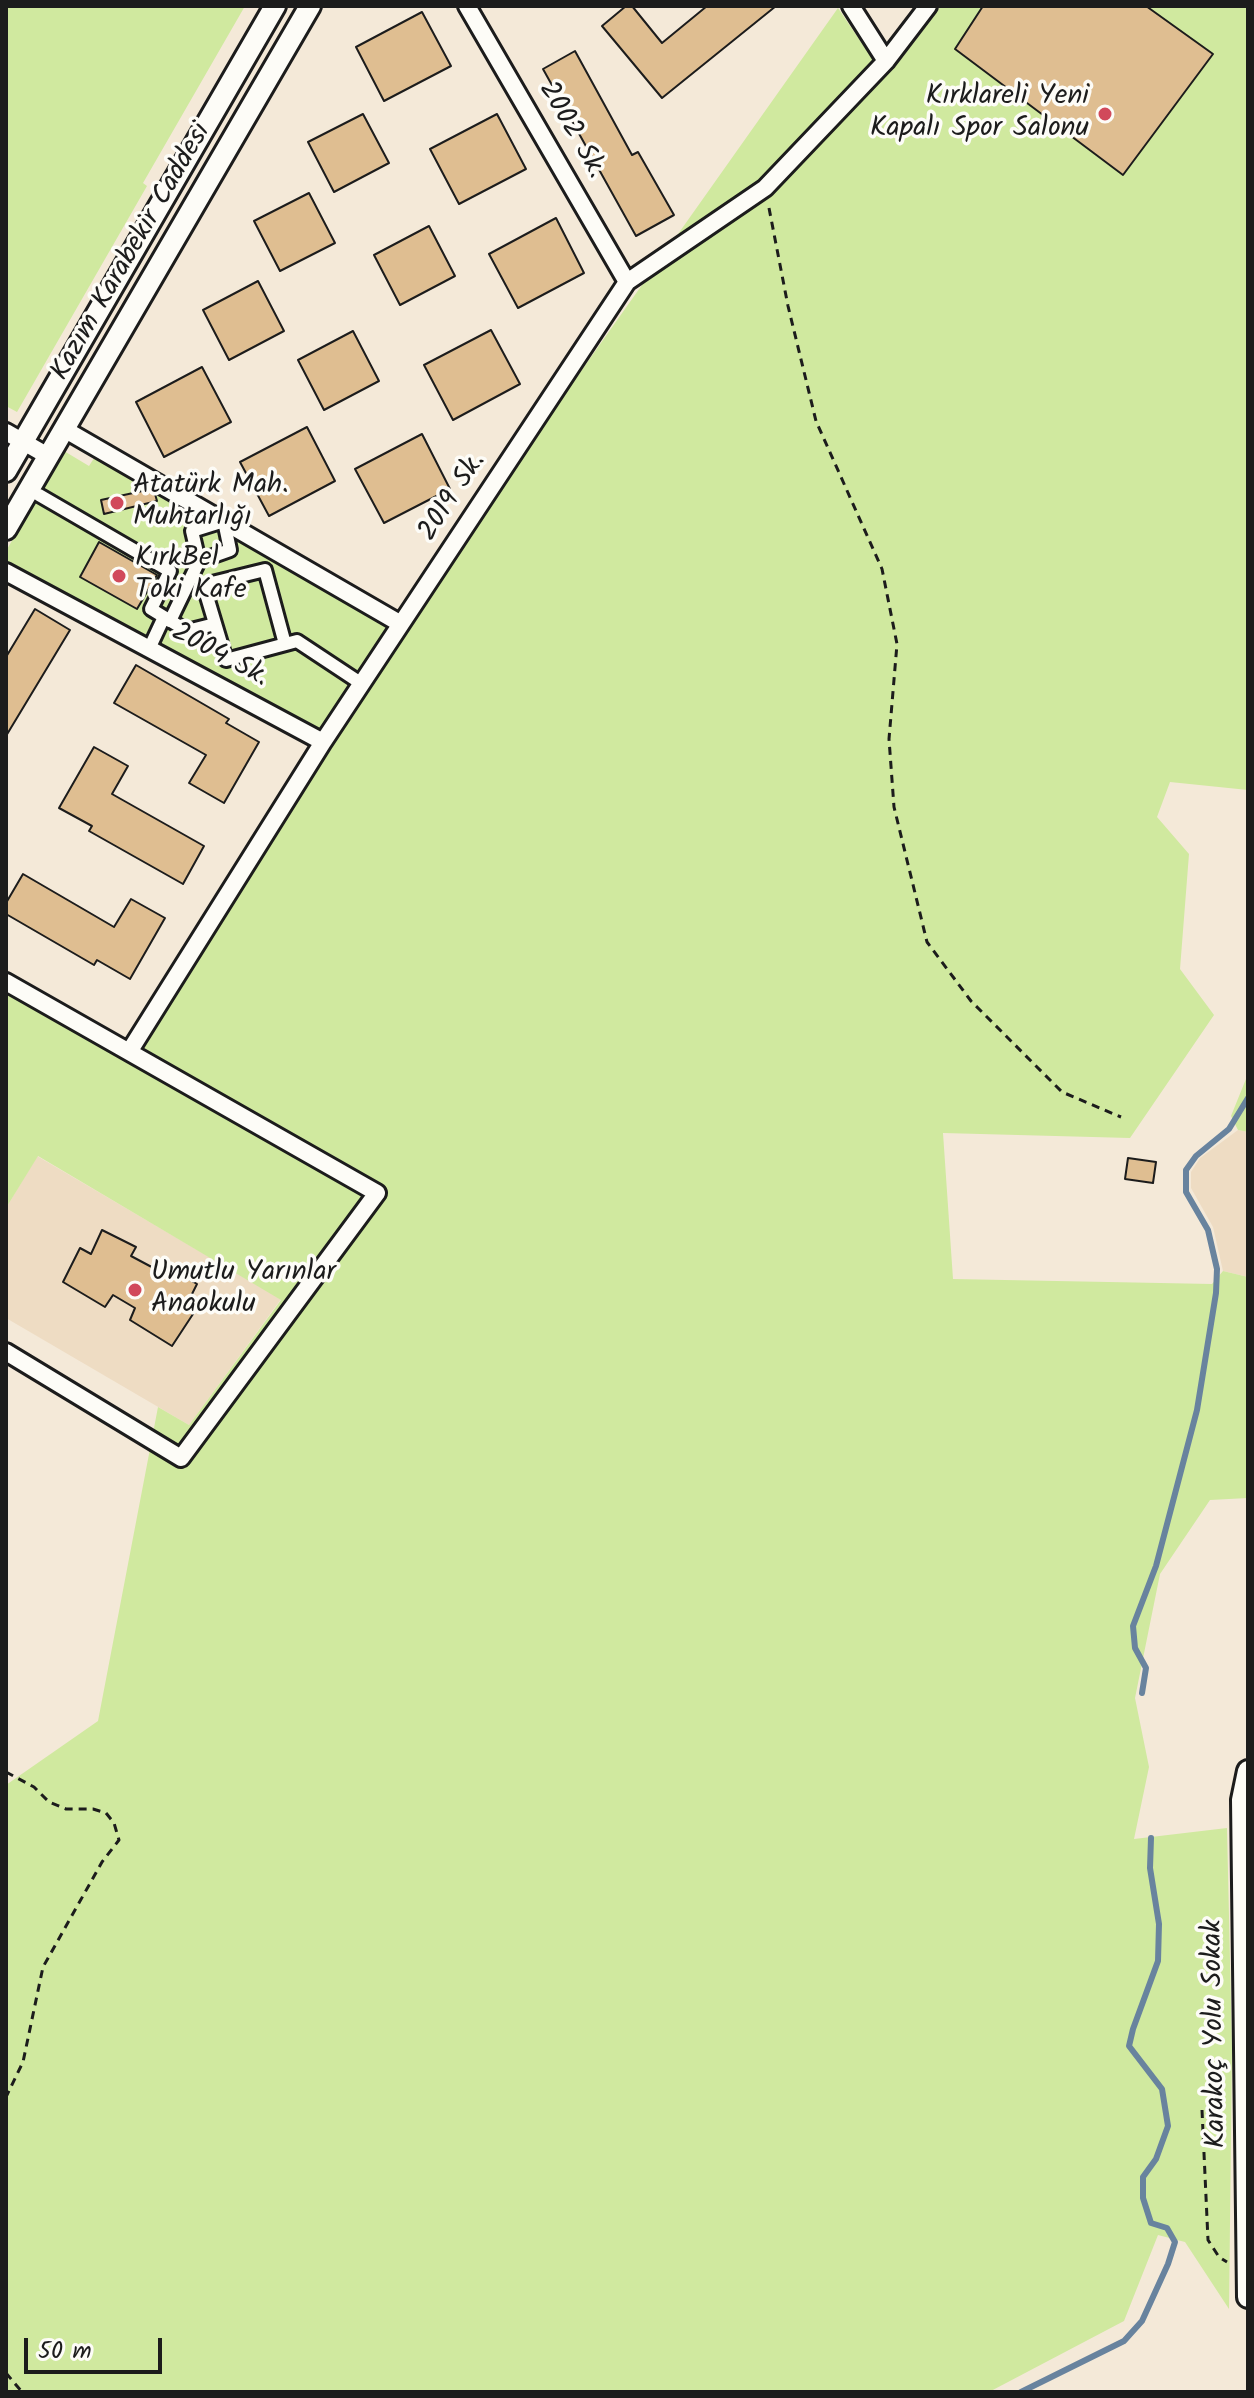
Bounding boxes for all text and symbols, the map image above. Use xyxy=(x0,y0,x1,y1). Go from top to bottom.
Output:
street label: 2002 Sk. xyxy=(529,77,611,185)
place label: Kırklareli Yeni Kapalı Spor Salonu xyxy=(870,81,1089,147)
marker: Kırklareli Yeni Kapalı Spor Salonu xyxy=(1096,105,1114,123)
street label: Kazım Karabekir Caddesi xyxy=(46,118,220,388)
street label: 2019 Sk. xyxy=(413,448,495,548)
place label: Atatürk Mah. Muhtarlığı xyxy=(133,470,289,536)
marker: Atatürk Mah. Muhtarlığı xyxy=(108,494,126,512)
place label: KırkBel Toki Kafe xyxy=(135,543,246,609)
marker: KırkBel Toki Kafe xyxy=(110,567,128,585)
street label: 2004 Sk. xyxy=(165,617,273,697)
place label: Umutlu Yarınlar Anaokulu xyxy=(151,1257,336,1323)
marker: Umutlu Yarınlar Anaokulu xyxy=(126,1281,144,1299)
street label: Karakoç Yolu Sokak xyxy=(1198,1919,1236,2149)
scale bar xyxy=(28,2322,166,2372)
text: 50 m xyxy=(38,2332,92,2371)

